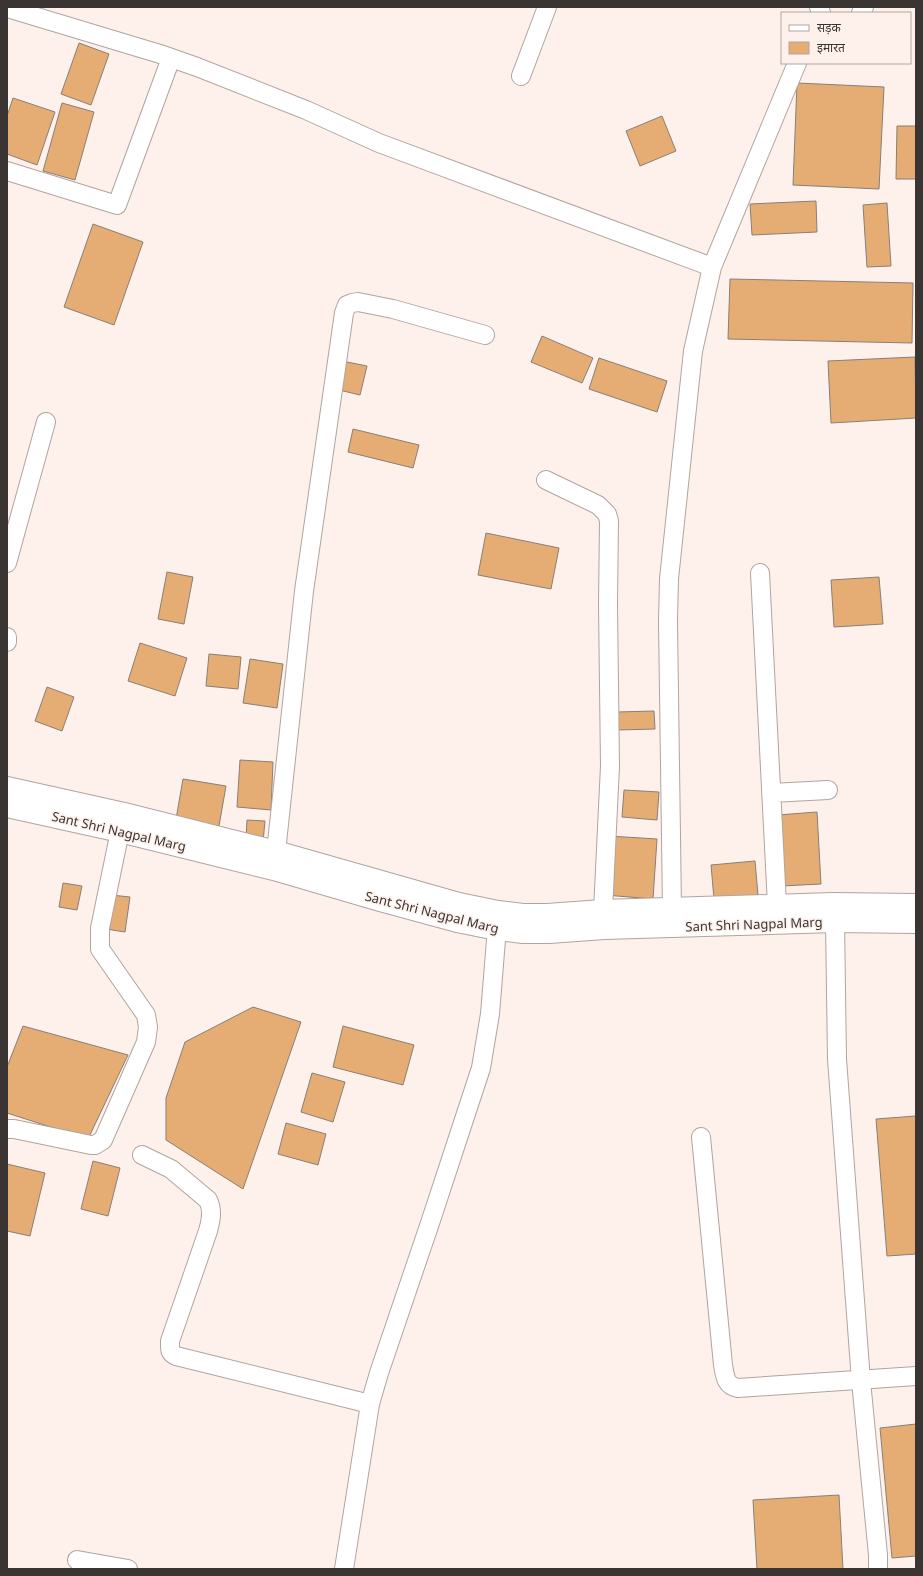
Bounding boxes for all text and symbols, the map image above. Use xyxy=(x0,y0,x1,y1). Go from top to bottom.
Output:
legend xyxy=(781,12,911,64)
text: सड़क xyxy=(817,21,842,37)
text: इमारत xyxy=(817,41,846,57)
street label: Sant Shri Nagpal Marg xyxy=(50,809,187,856)
street label: Sant Shri Nagpal Marg xyxy=(363,889,500,938)
street label: Sant Shri Nagpal Marg xyxy=(685,915,823,936)

